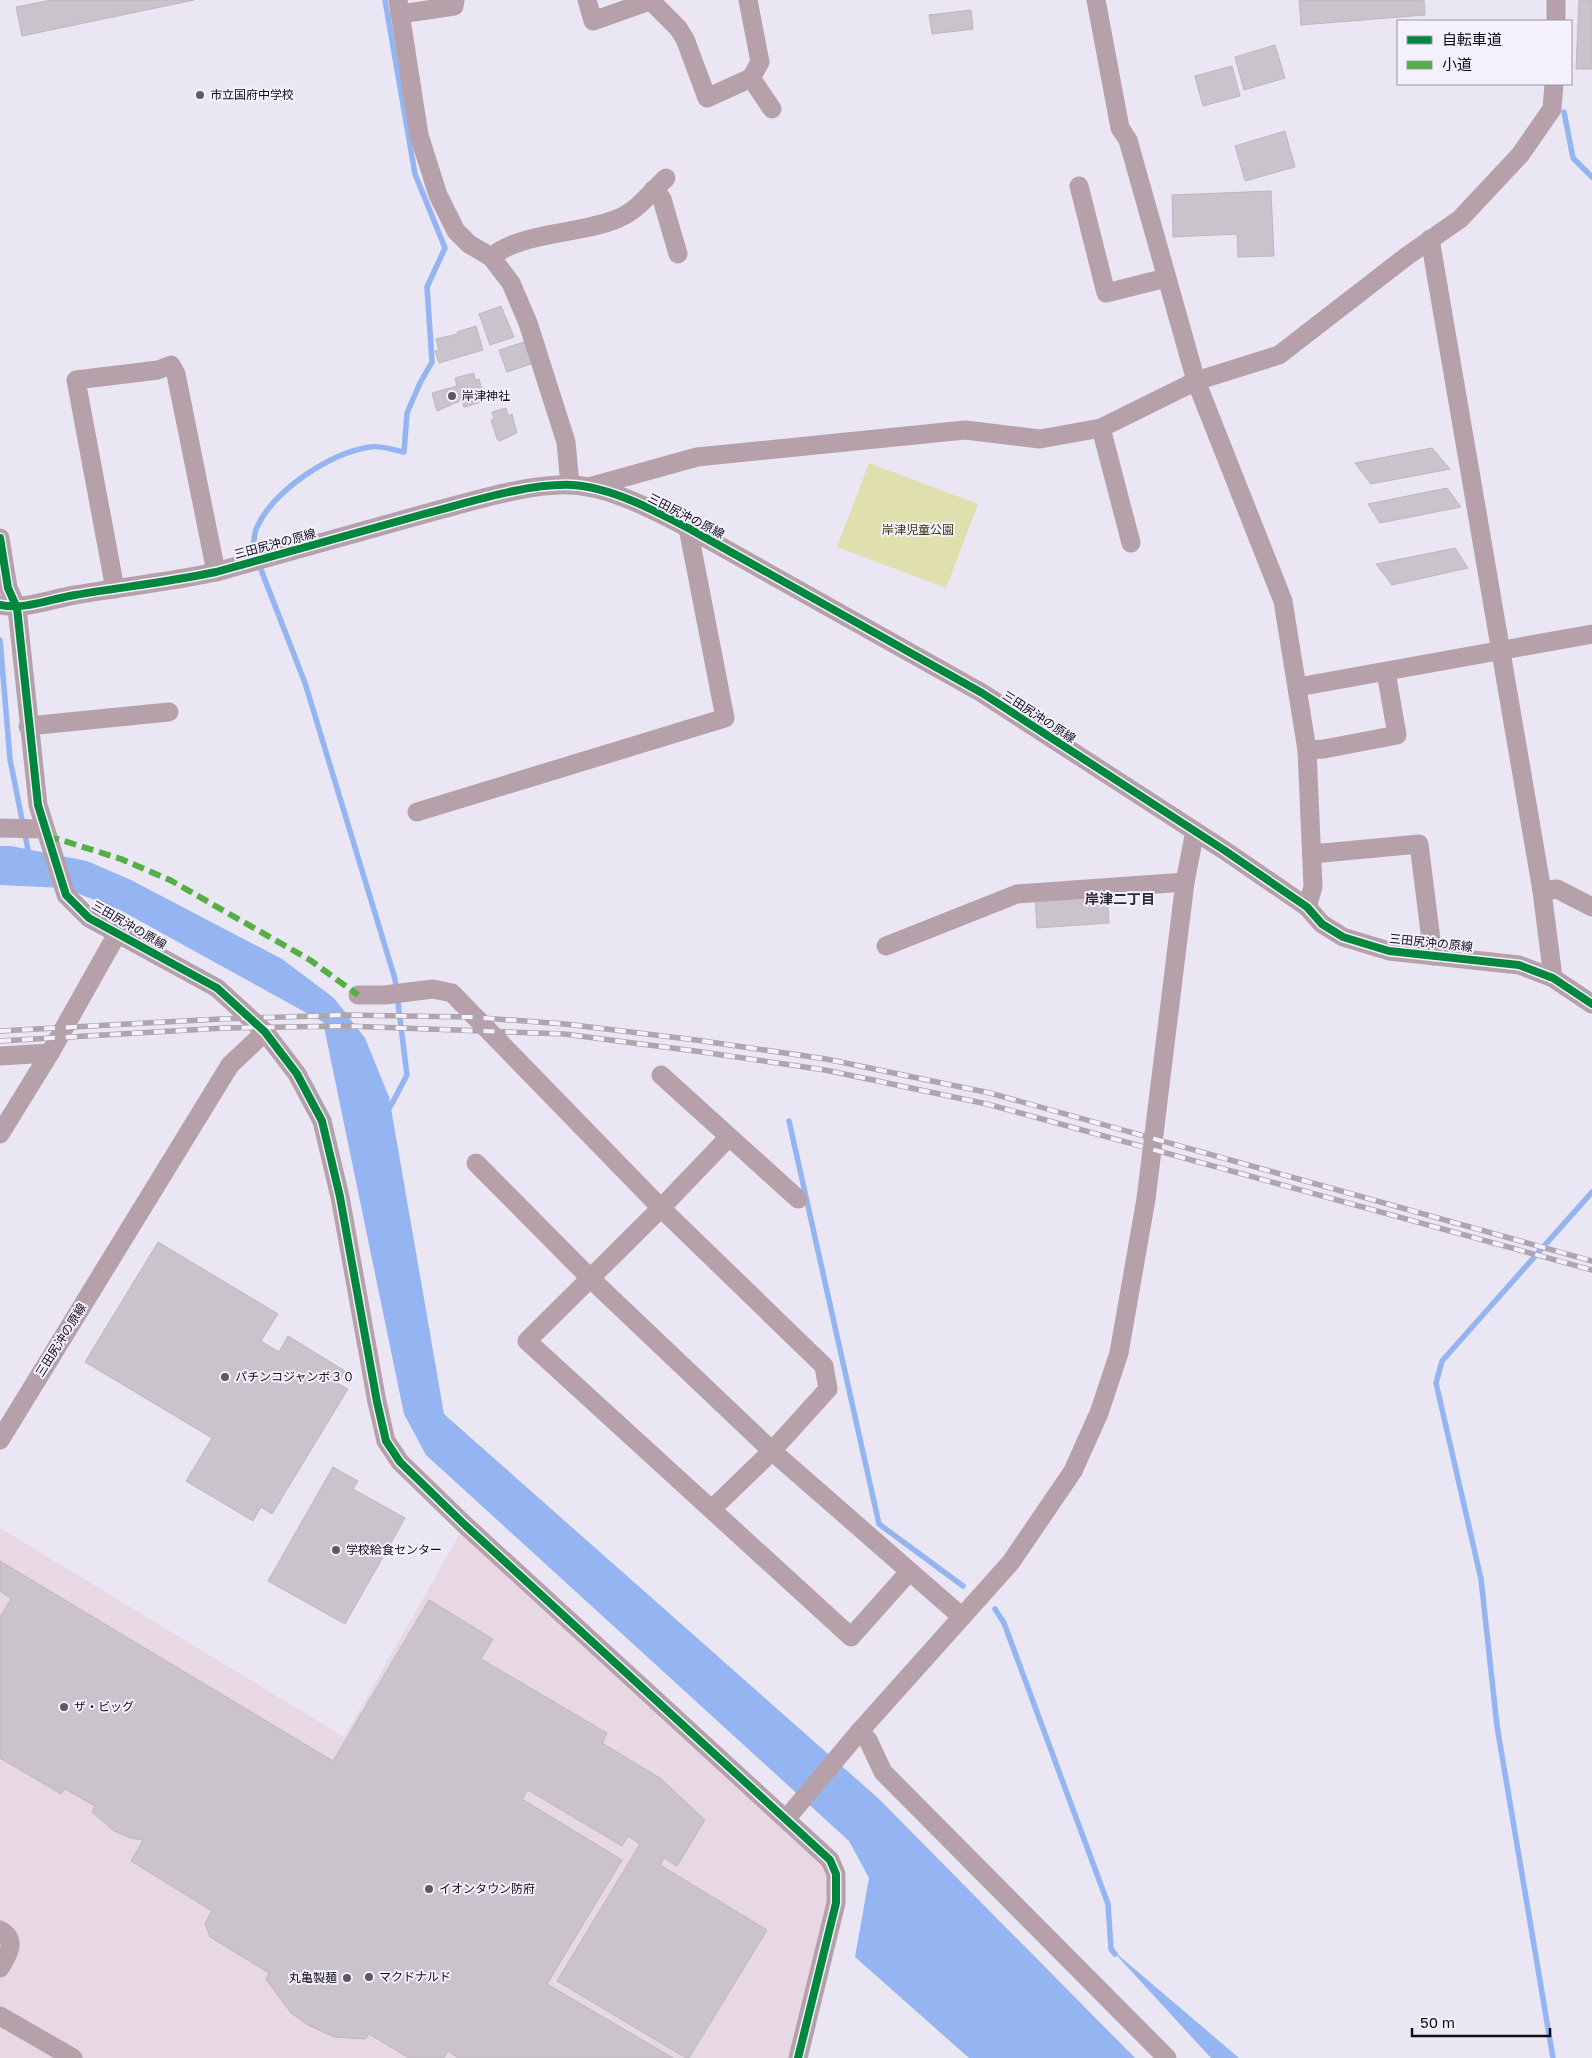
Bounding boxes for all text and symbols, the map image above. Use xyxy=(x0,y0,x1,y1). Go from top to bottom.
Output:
legend xyxy=(1397,20,1572,85)
text: 自転車道 xyxy=(1442,30,1502,48)
text: 小道 xyxy=(1442,55,1472,73)
place label: 市立国府中学校 xyxy=(210,87,294,102)
marker: 市立国府中学校 xyxy=(194,89,206,101)
place label: 岸津神社 xyxy=(462,388,510,403)
marker: 岸津神社 xyxy=(446,390,458,402)
street label: 三田尻沖の原線 xyxy=(645,490,727,541)
park label: 岸津児童公園 xyxy=(882,522,954,537)
street label: 三田尻沖の原線 xyxy=(232,525,317,562)
street label: 三田尻沖の原線 xyxy=(1000,687,1079,746)
district label: 岸津二丁目 xyxy=(1085,890,1155,907)
street label: 三田尻沖の原線 xyxy=(89,897,169,952)
street label: 三田尻沖の原線 xyxy=(1388,931,1474,954)
street label: 三田尻沖の原線 xyxy=(32,1300,89,1379)
place label: パチンコジャンボ３０ xyxy=(235,1369,354,1384)
marker: パチンコジャンボ３０ xyxy=(219,1371,231,1383)
place label: 学校給食センター xyxy=(346,1542,442,1557)
marker: 学校給食センター xyxy=(330,1544,342,1556)
place label: ザ・ビッグ xyxy=(74,1699,134,1714)
marker: ザ・ビッグ xyxy=(58,1701,70,1713)
place label: イオンタウン防府 xyxy=(439,1881,535,1896)
marker: イオンタウン防府 xyxy=(423,1883,435,1895)
place label: マクドナルド xyxy=(379,1969,451,1984)
place label: 丸亀製麺 xyxy=(289,1970,337,1985)
marker: マクドナルド xyxy=(363,1971,375,1983)
marker: 丸亀製麺 xyxy=(341,1972,353,1984)
scale bar xyxy=(1412,2006,1550,2038)
text: 50 m xyxy=(1420,2013,1455,2031)

